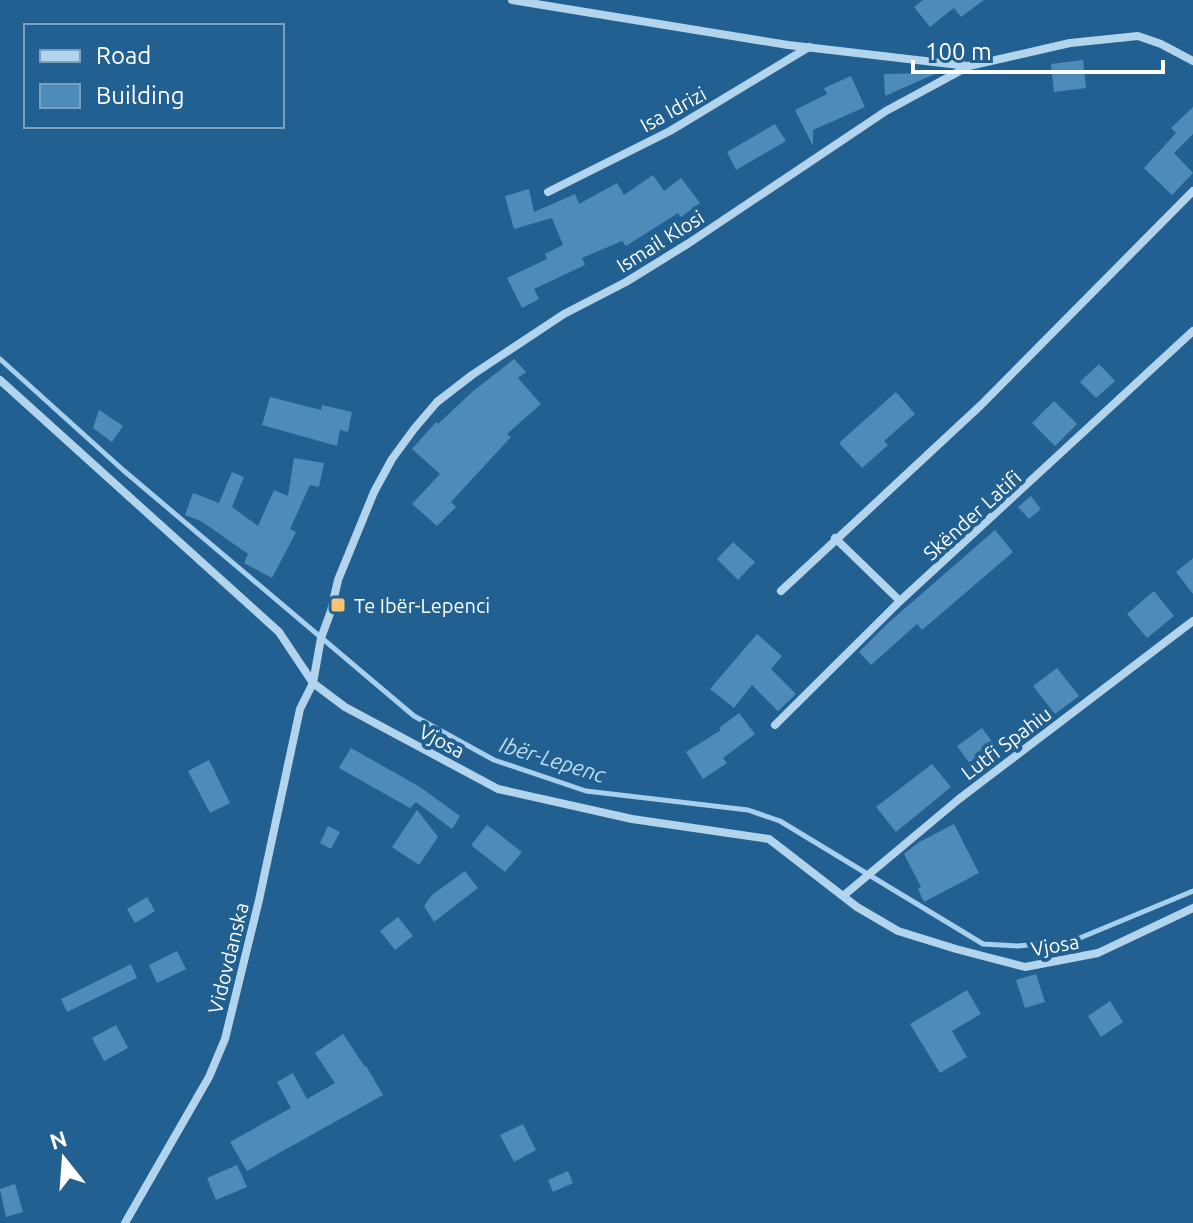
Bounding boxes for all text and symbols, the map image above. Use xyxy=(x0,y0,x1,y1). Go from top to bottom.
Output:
legend xyxy=(24,24,284,128)
scale bar xyxy=(913,24,1163,74)
text: 100 m xyxy=(925,38,992,65)
text: Road xyxy=(96,42,151,69)
street label: Isa Idrizi xyxy=(636,81,710,137)
text: Building xyxy=(96,82,184,109)
street label: Ismail Klosi xyxy=(612,205,708,277)
street label: Skënder Latifi xyxy=(918,465,1026,565)
place label: Te Ibër-Lepenci xyxy=(354,594,490,617)
marker: Te Ibër-Lepenci xyxy=(329,596,347,614)
street label: Lutfi Spahiu xyxy=(956,702,1056,784)
street label: Vjosa xyxy=(415,720,469,762)
water label: Ibër-Lepenc xyxy=(497,731,610,787)
street label: Vidovdanska xyxy=(203,900,253,1016)
street label: Vjosa xyxy=(1029,929,1081,961)
north arrow xyxy=(24,1119,104,1199)
text: N xyxy=(46,1125,70,1154)

